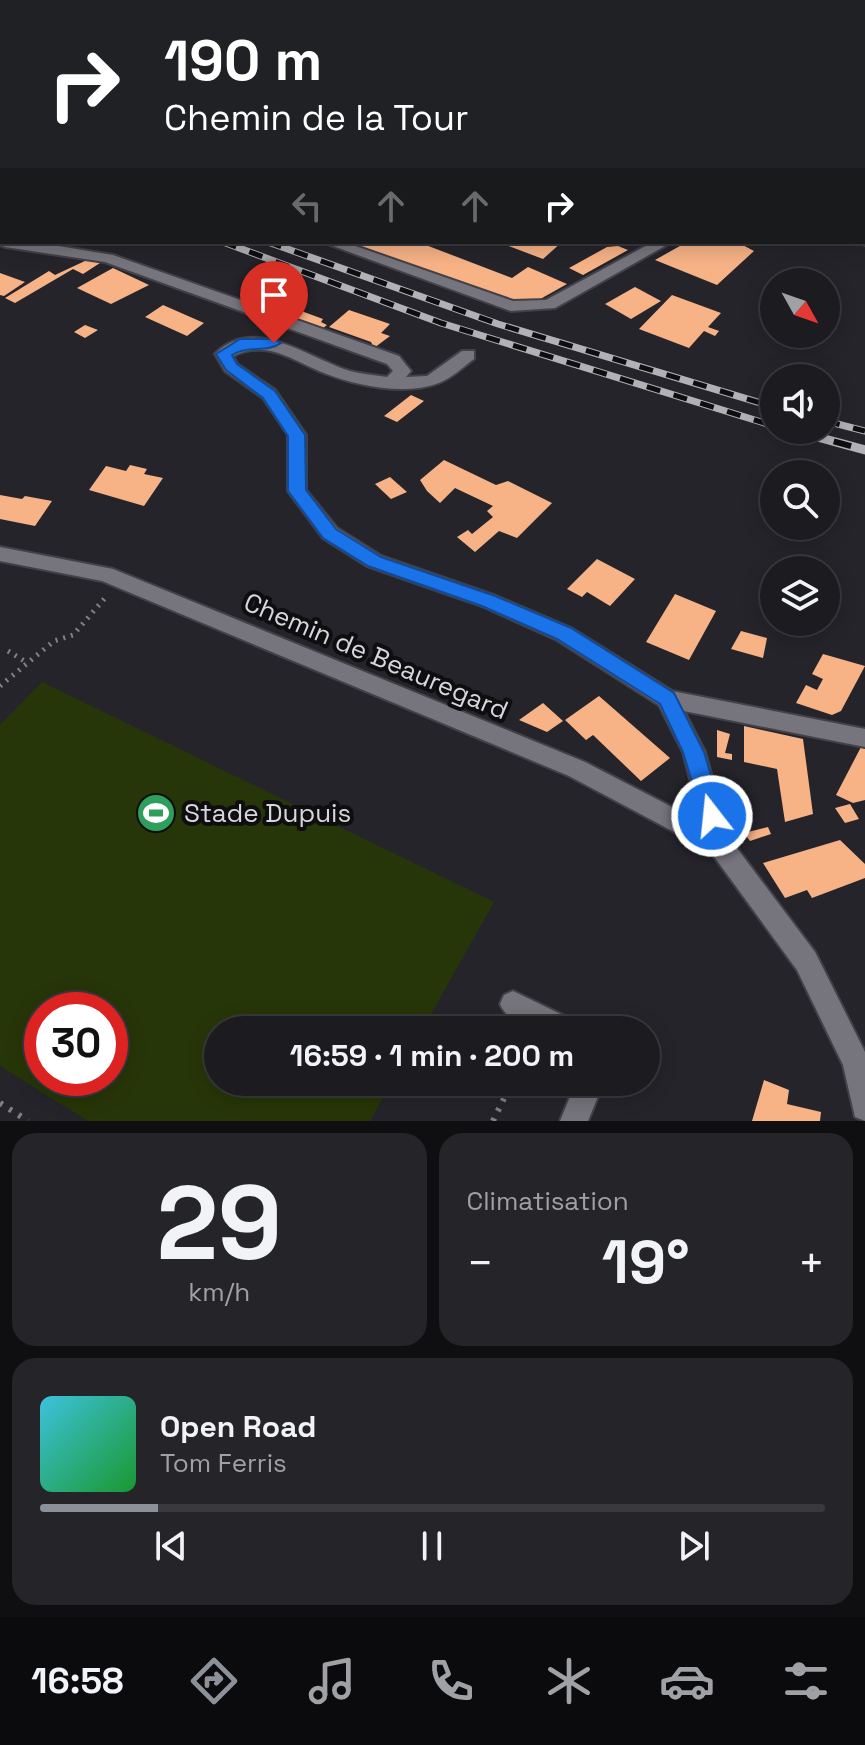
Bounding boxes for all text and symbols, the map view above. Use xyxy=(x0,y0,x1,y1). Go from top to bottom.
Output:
text: 190 m xyxy=(164,25,322,96)
icon: right xyxy=(32,32,136,136)
text: Chemin de la Tour xyxy=(164,95,469,141)
icon: left xyxy=(285,184,329,228)
icon: ahead xyxy=(369,184,413,228)
icon: ahead xyxy=(453,184,497,228)
icon: right xyxy=(537,184,581,228)
pin xyxy=(240,261,308,343)
north arrow xyxy=(760,268,840,348)
map controls xyxy=(760,268,840,636)
icon: arrive xyxy=(252,273,296,317)
button: sound xyxy=(760,364,840,444)
button: search xyxy=(760,460,840,540)
button: layers xyxy=(760,556,840,636)
street label: Chemin de Beauregard xyxy=(239,585,513,727)
position arrow xyxy=(670,774,754,858)
sports icon: Stade Dupuis xyxy=(135,792,177,834)
place label: Stade Dupuis xyxy=(184,796,351,830)
speed limit sign: 30 xyxy=(24,992,128,1096)
text: 16:59 · 1 min · 200 m xyxy=(290,1036,574,1075)
text: 29 xyxy=(156,1157,282,1289)
text: Climatisation xyxy=(467,1184,629,1218)
text: 19° xyxy=(602,1224,690,1301)
text: − xyxy=(467,1235,494,1291)
text: + xyxy=(798,1235,825,1291)
text: km/h xyxy=(188,1275,250,1309)
text: Open Road xyxy=(160,1407,316,1446)
text: Tom Ferris xyxy=(160,1446,287,1480)
icon: previous xyxy=(149,1524,193,1568)
icon: pause xyxy=(410,1524,454,1568)
icon: next xyxy=(672,1524,716,1568)
icon: directions xyxy=(186,1653,242,1709)
icon: music xyxy=(304,1653,360,1709)
icon: phone xyxy=(423,1653,479,1709)
icon: climate xyxy=(541,1653,597,1709)
icon: car xyxy=(659,1653,715,1709)
icon: filters xyxy=(778,1653,834,1709)
text: 16:58 xyxy=(31,1658,124,1704)

